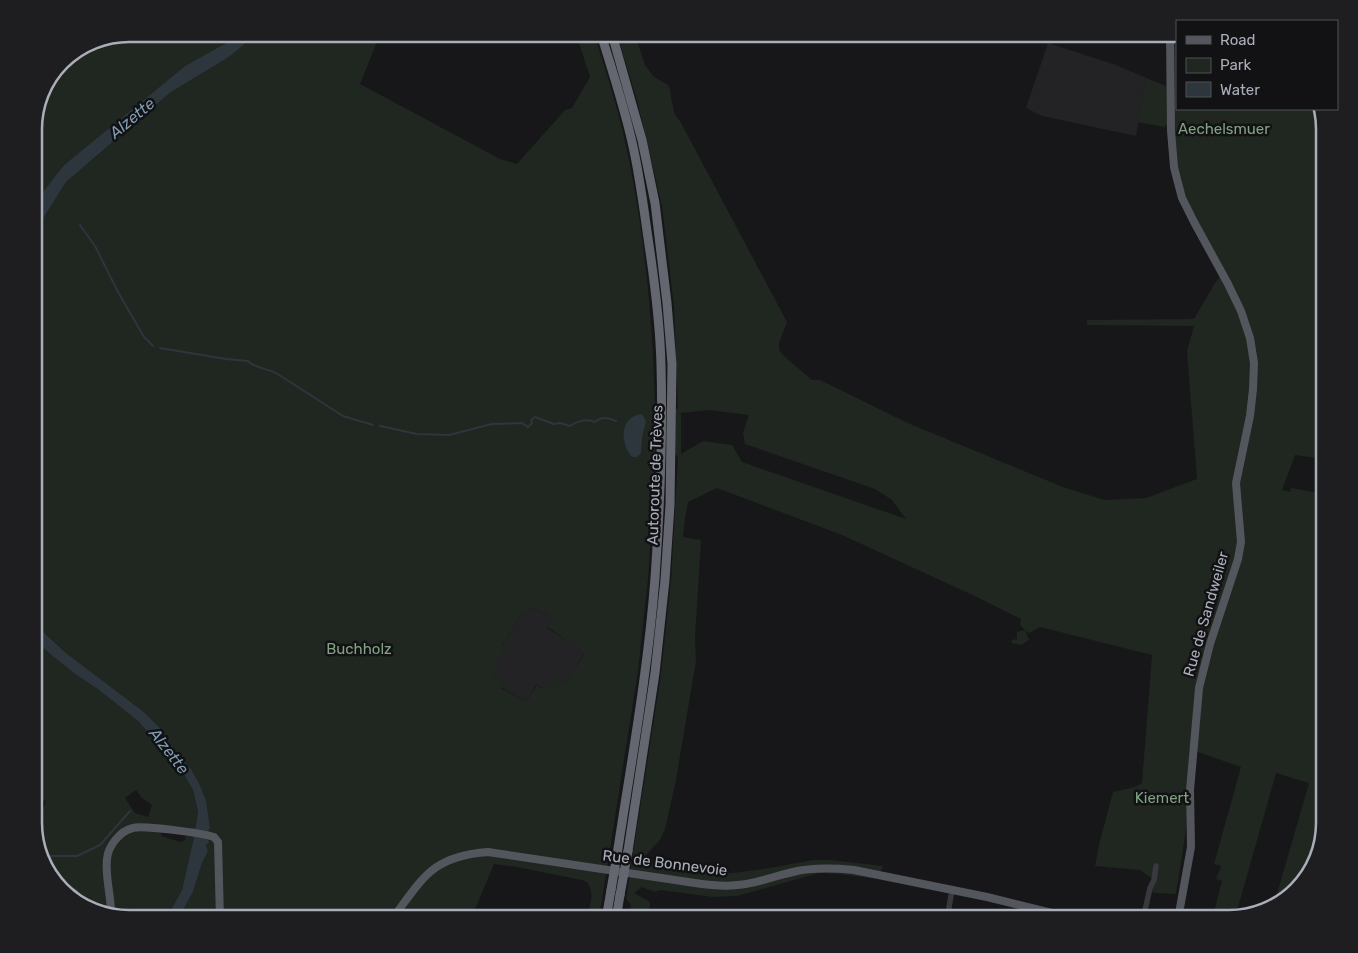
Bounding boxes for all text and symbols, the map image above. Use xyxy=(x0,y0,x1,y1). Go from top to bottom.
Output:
legend xyxy=(1176,20,1338,110)
text: Road xyxy=(1220,31,1256,49)
text: Park xyxy=(1220,56,1251,74)
text: Water xyxy=(1220,81,1260,99)
water label: Alzette xyxy=(105,94,158,143)
park label: Aechelsmuer xyxy=(1178,120,1270,138)
street label: Autoroute de Trèves xyxy=(644,404,666,545)
street label: Rue de Sandweiler xyxy=(1180,549,1233,679)
park label: Buchholz xyxy=(326,640,392,658)
water label: Alzette xyxy=(145,724,193,778)
park label: Kiemert xyxy=(1135,789,1189,807)
street label: Rue de Bonnevoie xyxy=(602,846,728,880)

